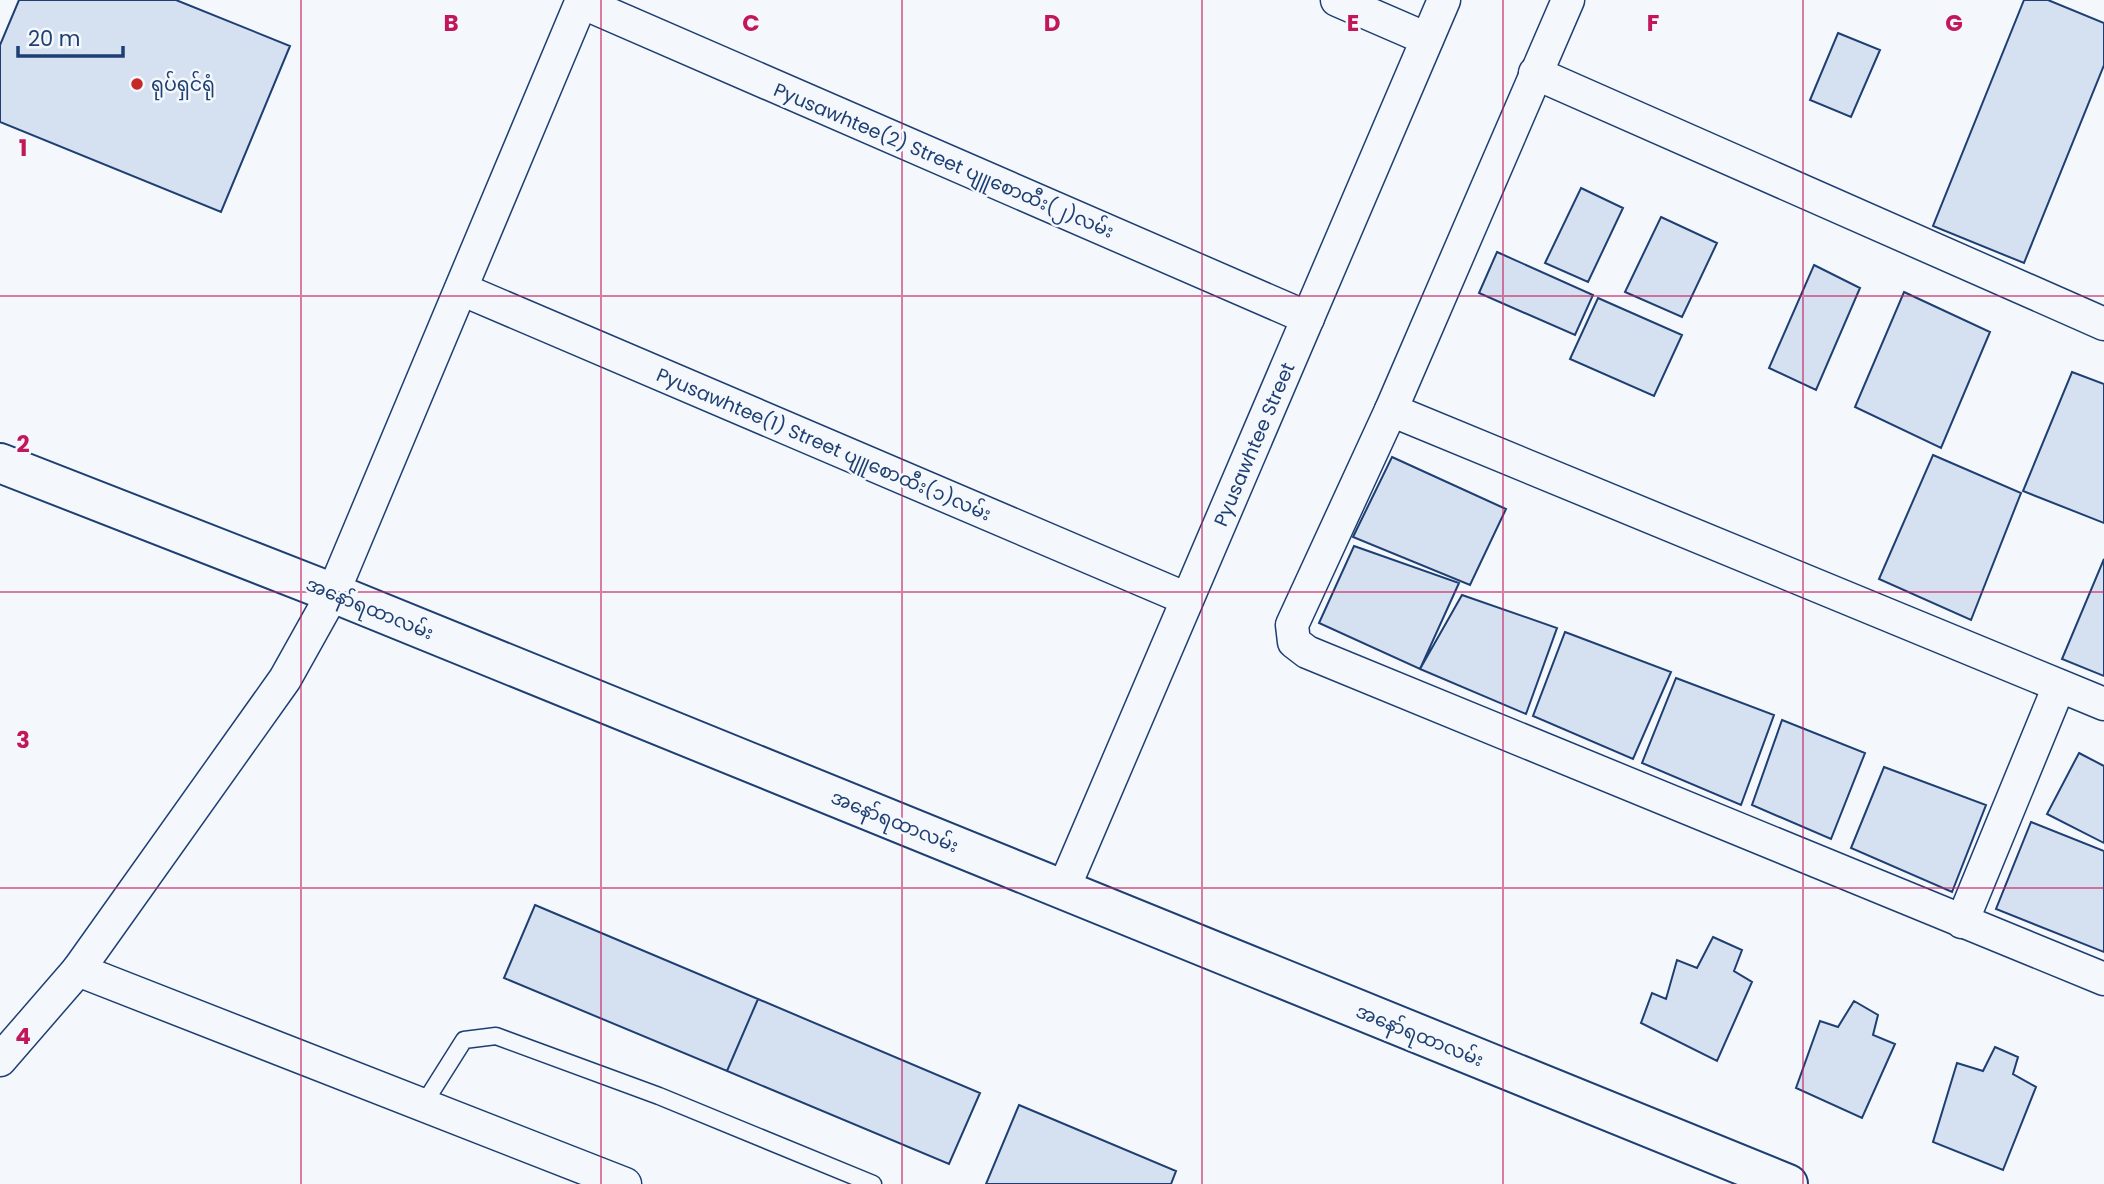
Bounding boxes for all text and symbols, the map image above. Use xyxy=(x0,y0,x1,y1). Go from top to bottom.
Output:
text: B xyxy=(443,7,459,39)
text: C xyxy=(742,7,760,39)
text: D xyxy=(1044,7,1060,39)
text: E xyxy=(1347,7,1359,39)
text: F xyxy=(1647,7,1659,39)
text: G xyxy=(1945,7,1963,39)
scale bar xyxy=(18,14,122,58)
text: 20 m xyxy=(28,24,81,53)
place label: ရုပ်ရှင်ရုံ xyxy=(151,70,215,101)
street label: Pyusawhtee(2) Street ပျူစောထီး(၂)လမ်း xyxy=(769,75,1119,246)
marker: ရုပ်ရှင်ရုံ xyxy=(129,76,145,92)
text: 1 xyxy=(19,132,27,164)
street label: Pyusawhtee Street xyxy=(1207,358,1301,530)
street label: Pyusawhtee(1) Street ပျူစောထီး(၁)လမ်း xyxy=(651,360,996,529)
text: 2 xyxy=(16,428,30,460)
street label: အနော်ရထာလမ်း xyxy=(301,570,438,648)
text: 3 xyxy=(16,724,30,756)
street label: အနော်ရထာလမ်း xyxy=(826,783,963,861)
street label: အနော်ရထာလမ်း xyxy=(1351,997,1488,1075)
text: 4 xyxy=(15,1020,31,1052)

